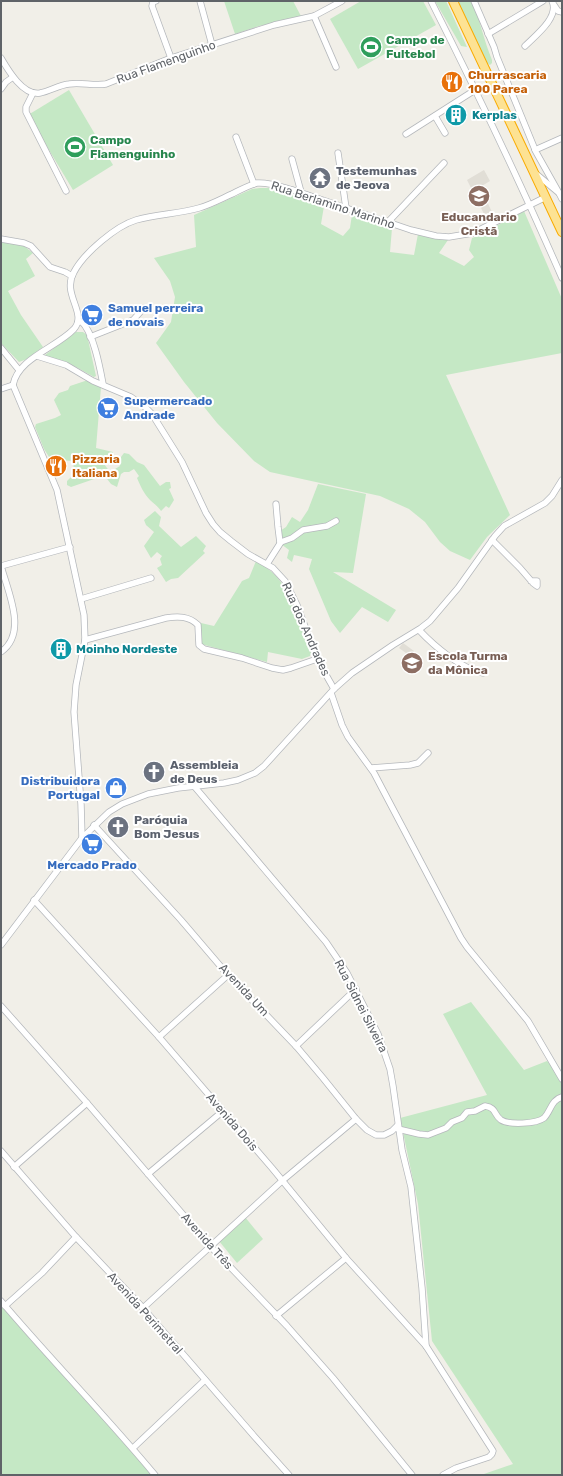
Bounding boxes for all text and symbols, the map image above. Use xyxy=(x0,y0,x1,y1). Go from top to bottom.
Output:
place label: Campo de Fultebol xyxy=(386,33,445,61)
sports icon: Campo de Fultebol xyxy=(358,34,384,60)
street label: Rua Flamenguinho xyxy=(114,37,218,86)
place label: Churrascaria 100 Parea xyxy=(468,68,547,96)
restaurant icon: Churrascaria 100 Parea xyxy=(439,69,465,95)
building icon: Kerplas xyxy=(443,102,469,128)
place label: Kerplas xyxy=(472,108,517,122)
place label: Campo Flamenguinho xyxy=(90,133,175,161)
sports icon: Campo Flamenguinho xyxy=(62,134,88,160)
place label: Testemunhas de Jeova xyxy=(336,164,417,192)
temple icon: Testemunhas de Jeova xyxy=(307,165,333,191)
street label: Rua Berlamino Marinho xyxy=(269,178,397,232)
school or university icon: Educandario Cristã xyxy=(466,183,492,209)
place label: Educandario Cristã xyxy=(441,210,517,238)
place label: Samuel perreira de novais xyxy=(108,301,203,329)
supermarket icon: Samuel perreira de novais xyxy=(79,302,105,328)
place label: Supermercado Andrade xyxy=(124,394,212,422)
supermarket icon: Supermercado Andrade xyxy=(95,395,121,421)
place label: Pizzaria Italiana xyxy=(72,452,120,480)
restaurant icon: Pizzaria Italiana xyxy=(43,453,69,479)
street label: Rua dos Andrades xyxy=(279,580,333,678)
building icon: Moinho Nordeste xyxy=(48,636,74,662)
place label: Moinho Nordeste xyxy=(76,642,178,656)
place label: Escola Turma da Mônica xyxy=(428,649,508,677)
school or university icon: Escola Turma da Mônica xyxy=(399,650,425,676)
place label: Assembleia de Deus xyxy=(170,758,239,786)
church icon: Assembleia de Deus xyxy=(141,759,167,785)
place label: Distribuidora Portugal xyxy=(21,774,100,802)
shop icon: Distribuidora Portugal xyxy=(103,775,129,801)
place label: Paróquia Bom Jesus xyxy=(134,813,200,841)
church icon: Paróquia Bom Jesus xyxy=(105,814,131,840)
supermarket icon: Mercado Prado xyxy=(79,831,105,857)
place label: Mercado Prado xyxy=(47,858,137,872)
street label: Rua Sidnei Silveira xyxy=(332,957,390,1055)
street label: Avenida Um xyxy=(216,961,272,1019)
street label: Avenida Dois xyxy=(203,1090,261,1154)
street label: Avenida Três xyxy=(178,1210,236,1272)
street label: Avenida Perimetral xyxy=(104,1269,186,1357)

